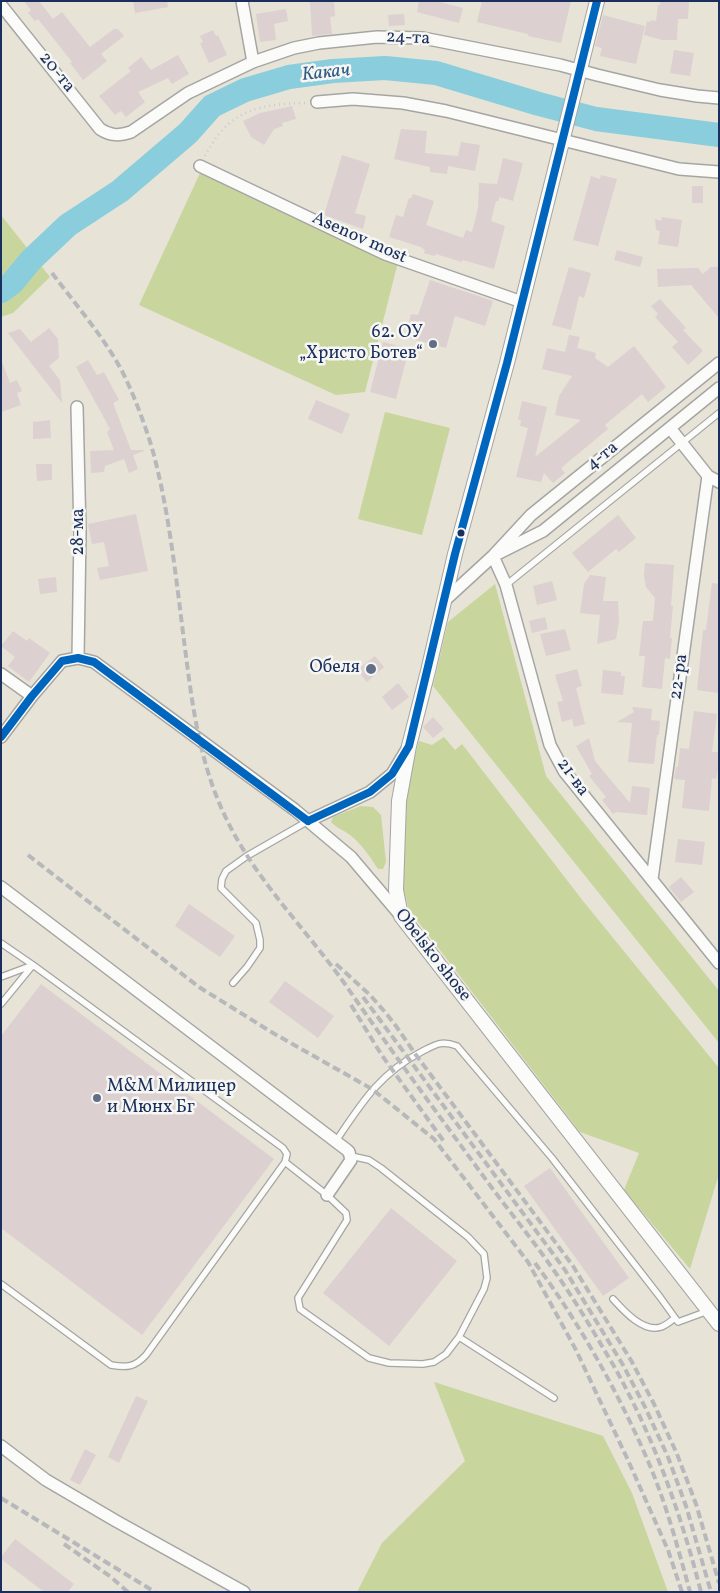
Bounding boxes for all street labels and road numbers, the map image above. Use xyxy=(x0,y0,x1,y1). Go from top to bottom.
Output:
street label: 24-та xyxy=(385,27,431,51)
street label: 20-та xyxy=(33,48,79,98)
street label: Asenov most xyxy=(308,208,410,270)
street label: 4-та xyxy=(583,438,623,476)
street label: 28-ма xyxy=(69,508,91,556)
street label: 22-ра xyxy=(666,653,694,701)
street label: 21-ва xyxy=(551,755,593,801)
street label: Obelsko shose xyxy=(389,905,475,1007)

